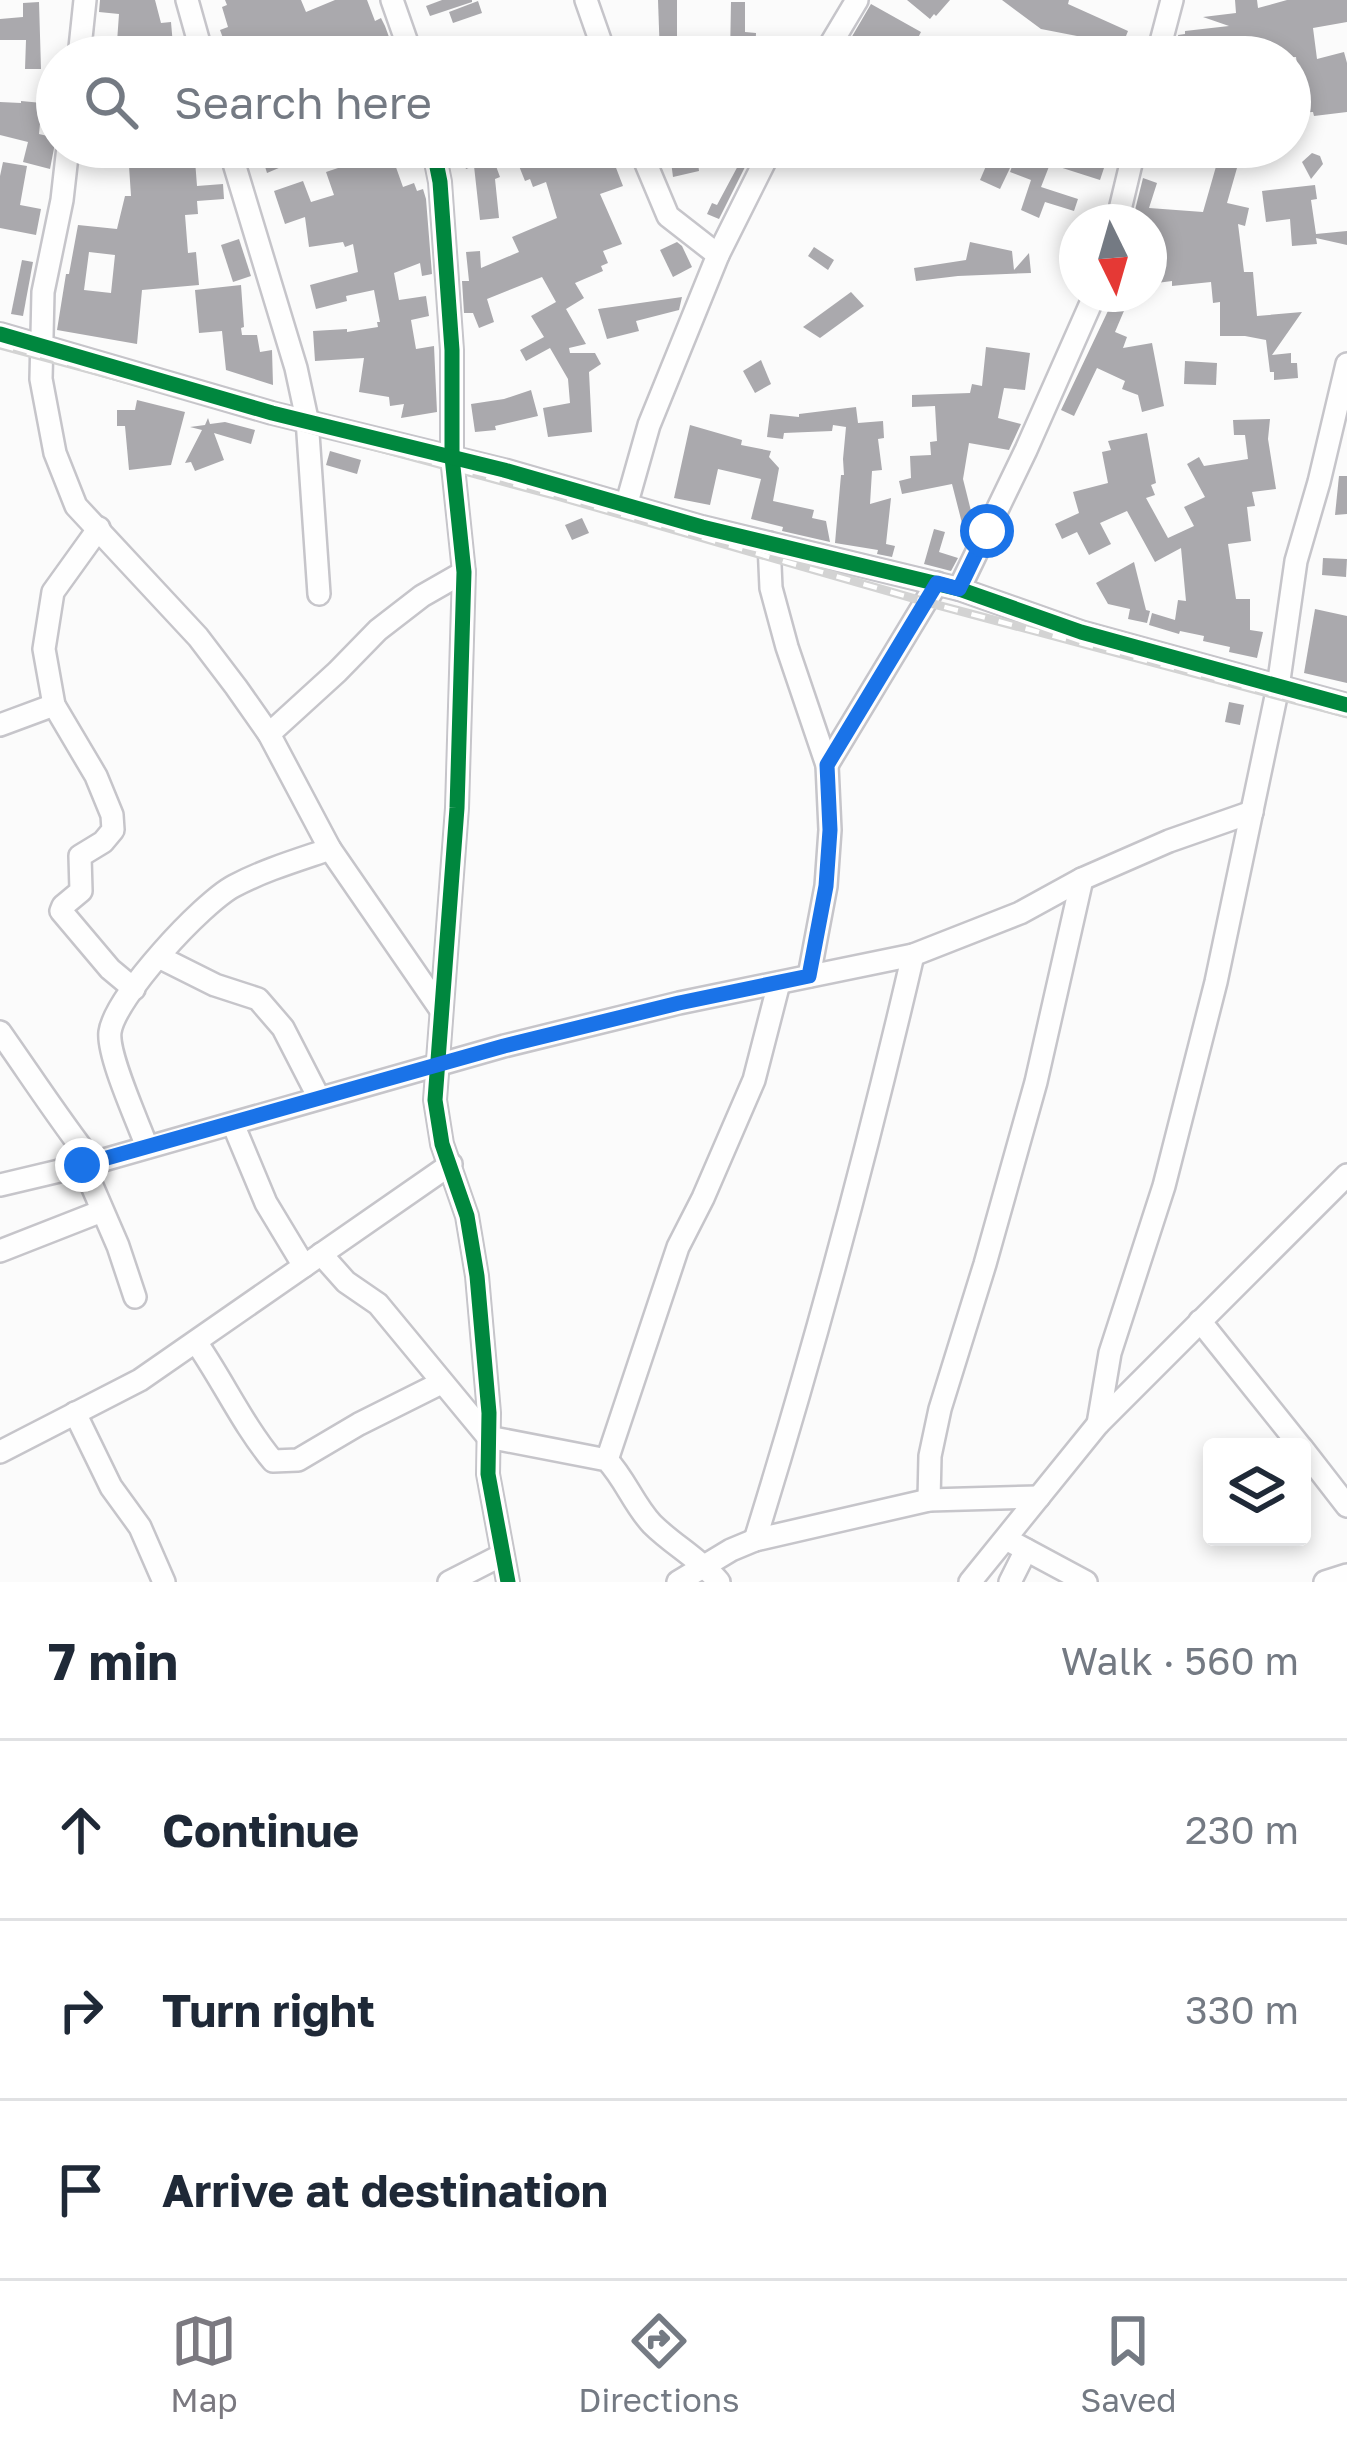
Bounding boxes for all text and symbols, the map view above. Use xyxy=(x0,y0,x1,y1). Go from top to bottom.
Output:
search box xyxy=(36,36,1311,168)
icon: search xyxy=(78,69,144,135)
text: Search here xyxy=(174,75,432,129)
north arrow xyxy=(1059,204,1167,312)
route start xyxy=(960,504,1014,558)
route end xyxy=(55,1138,109,1192)
map controls xyxy=(1203,1438,1311,1546)
button: layers xyxy=(1203,1438,1311,1546)
text: 7 min xyxy=(48,1630,178,1691)
text: Walk · 560 m xyxy=(1061,1637,1299,1684)
icon: ahead xyxy=(48,1797,114,1863)
text: Continue xyxy=(162,1803,359,1857)
text: 230 m xyxy=(1185,1806,1299,1853)
icon: right xyxy=(48,1977,114,2043)
text: Turn right xyxy=(162,1983,375,2037)
text: 330 m xyxy=(1185,1986,1299,2033)
icon: arrive xyxy=(48,2157,114,2223)
text: Arrive at destination xyxy=(162,2163,608,2217)
tab: Map xyxy=(170,2308,238,2419)
tab: Directions xyxy=(578,2308,740,2419)
tab: Saved xyxy=(1080,2308,1177,2419)

